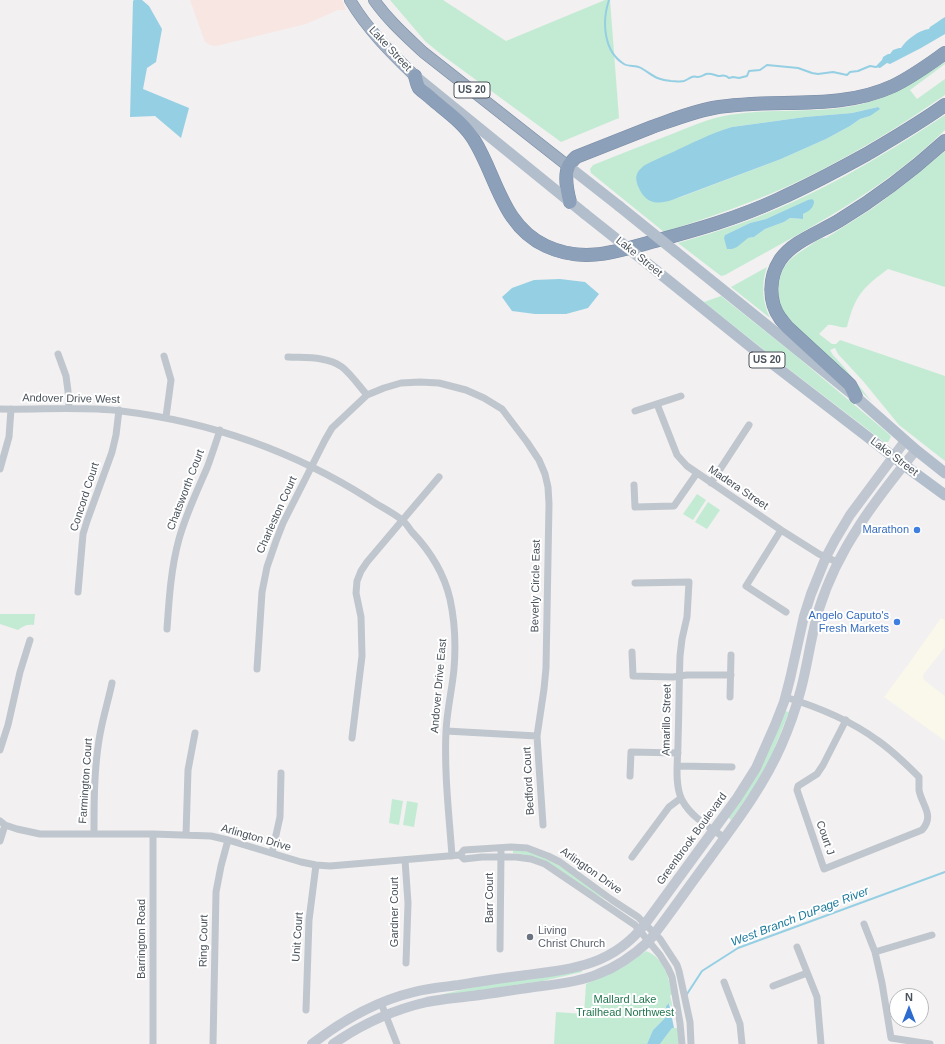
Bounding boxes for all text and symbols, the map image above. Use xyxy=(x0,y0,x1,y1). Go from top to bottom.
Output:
street label: Lake Street xyxy=(366,24,414,74)
road number: US 20 xyxy=(454,82,490,98)
street label: Lake Street xyxy=(613,234,665,280)
road number: US 20 xyxy=(749,352,785,368)
street label: Andover Drive West xyxy=(22,392,120,406)
street label: Lake Street xyxy=(868,435,920,479)
street label: Chatsworth Court xyxy=(165,448,207,532)
street label: Concord Court xyxy=(68,461,102,533)
street label: Madera Street xyxy=(705,463,771,513)
street label: Charleston Court xyxy=(254,474,300,556)
place label: Marathon xyxy=(863,523,909,537)
marker: Marathon xyxy=(912,525,922,535)
street label: Beverly Circle East xyxy=(529,539,543,633)
place label: Angelo Caputo's Fresh Markets xyxy=(809,609,889,635)
marker: Angelo Caputo's Fresh Markets xyxy=(892,617,902,627)
street label: Andover Drive East xyxy=(428,638,450,734)
street label: Amarillo Street xyxy=(660,684,674,756)
street label: Farmington Court xyxy=(76,738,96,824)
street label: Bedford Court xyxy=(521,746,537,816)
street label: Greenbrook Boulevard xyxy=(654,790,730,888)
street label: Court J xyxy=(813,819,837,857)
street label: Arlington Drive xyxy=(220,822,292,854)
street label: Arlington Drive xyxy=(558,845,624,897)
street label: Barr Court xyxy=(483,873,497,923)
street label: Gardner Court xyxy=(388,877,402,947)
water label: West Branch DuPage River xyxy=(729,884,871,950)
street label: Barrington Road xyxy=(135,899,149,979)
street label: Unit Court xyxy=(290,912,306,962)
street label: Ring Court xyxy=(197,915,211,967)
place label: Living Christ Church xyxy=(538,924,605,950)
marker: Living Christ Church xyxy=(525,932,535,942)
north arrow xyxy=(889,988,929,1028)
text: N xyxy=(905,991,913,1003)
park label: Mallard Lake Trailhead Northwest xyxy=(576,993,674,1019)

